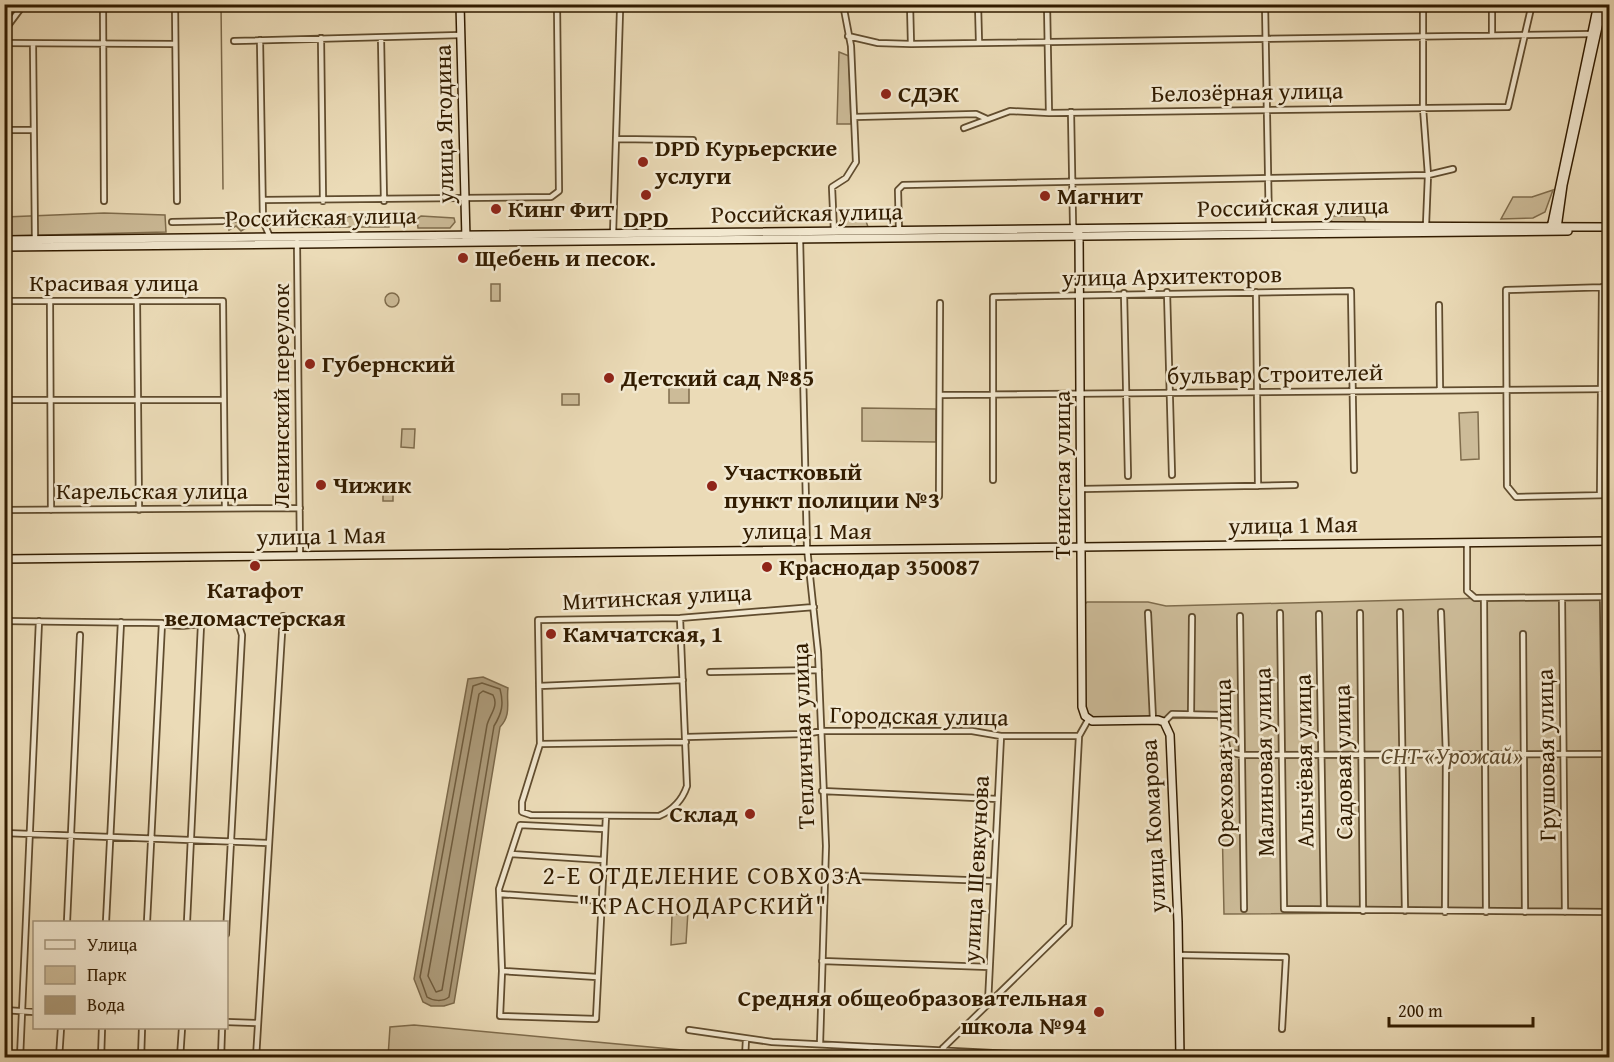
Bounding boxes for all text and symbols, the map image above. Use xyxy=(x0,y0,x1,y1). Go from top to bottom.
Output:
street label: улица Ягодина xyxy=(425,44,462,205)
street label: Белозёрная улица xyxy=(1150,72,1344,111)
place label: СДЭК xyxy=(898,76,959,111)
marker: СДЭК xyxy=(879,87,893,101)
place label: DPD Курьерские услуги xyxy=(654,130,838,193)
marker: DPD Курьерские услуги xyxy=(636,155,650,169)
place label: Магнит xyxy=(1057,178,1143,213)
street label: Российская улица xyxy=(1197,187,1390,226)
marker: DPD xyxy=(639,188,653,202)
marker: Магнит xyxy=(1038,189,1052,203)
place label: Кинг Фит xyxy=(508,191,614,226)
street label: Российская улица xyxy=(711,193,904,232)
street label: Российская улица xyxy=(225,197,418,236)
place label: DPD xyxy=(623,201,669,236)
marker: Кинг Фит xyxy=(489,202,503,216)
place label: Щебень и песок. xyxy=(475,240,656,275)
marker: Щебень и песок. xyxy=(456,251,470,265)
street label: улица Архитекторов xyxy=(1061,256,1282,295)
street label: Красивая улица xyxy=(29,265,199,300)
street label: Ленинский переулок xyxy=(263,283,298,508)
place label: Губернский xyxy=(322,346,455,381)
street label: бульвар Строителей xyxy=(1167,354,1383,393)
marker: Губернский xyxy=(303,357,317,371)
place label: Детский сад №85 xyxy=(620,360,814,395)
marker: Детский сад №85 xyxy=(602,371,616,385)
street label: Тенистая улица xyxy=(1044,390,1079,559)
place label: Участковый пункт полиции №3 xyxy=(724,454,940,517)
place label: Чижик xyxy=(333,467,411,502)
street label: Карельская улица xyxy=(56,473,248,508)
marker: Чижик xyxy=(314,478,328,492)
marker: Участковый пункт полиции №3 xyxy=(705,479,719,493)
street label: улица 1 Мая xyxy=(1227,506,1358,543)
street label: улица 1 Мая xyxy=(741,513,872,548)
street label: улица 1 Мая xyxy=(255,517,386,554)
place label: Краснодар 350087 xyxy=(779,549,980,584)
marker: Катафот веломастерская xyxy=(248,559,262,573)
marker: Краснодар 350087 xyxy=(760,560,774,574)
place label: Катафот веломастерская xyxy=(165,572,346,635)
street label: Митинская улица xyxy=(561,574,753,619)
place label: Камчатская, 1 xyxy=(563,616,723,651)
marker: Камчатская, 1 xyxy=(544,627,558,641)
street label: Тепличная улица xyxy=(782,642,823,830)
street label: Малиновая улица xyxy=(1244,667,1283,857)
street label: Грушовая улица xyxy=(1526,668,1565,842)
street label: Алычёвая улица xyxy=(1284,673,1323,848)
street label: Ореховая улица xyxy=(1205,678,1242,848)
street label: Садовая улица xyxy=(1324,684,1361,840)
street label: Городская улица xyxy=(829,696,1009,735)
street label: улица Комарова xyxy=(1130,738,1175,915)
park label: СНТ «Урожай» xyxy=(1381,738,1523,773)
street label: улица Шевкунова xyxy=(953,774,998,964)
place label: Склад xyxy=(670,796,738,831)
marker: Склад xyxy=(743,807,757,821)
district label: 2-Е ОТДЕЛЕНИЕ СОВХОЗА "КРАСНОДАРСКИЙ" xyxy=(542,855,864,924)
legend xyxy=(33,921,228,1029)
text: Улица xyxy=(87,931,138,958)
text: Парк xyxy=(87,961,127,988)
place label: Средняя общеобразовательная школа №94 xyxy=(738,980,1087,1043)
scale bar xyxy=(1389,990,1533,1028)
text: Вода xyxy=(87,991,125,1018)
text: 200 m xyxy=(1398,997,1443,1024)
marker: Средняя общеобразовательная школа №94 xyxy=(1092,1005,1106,1019)

